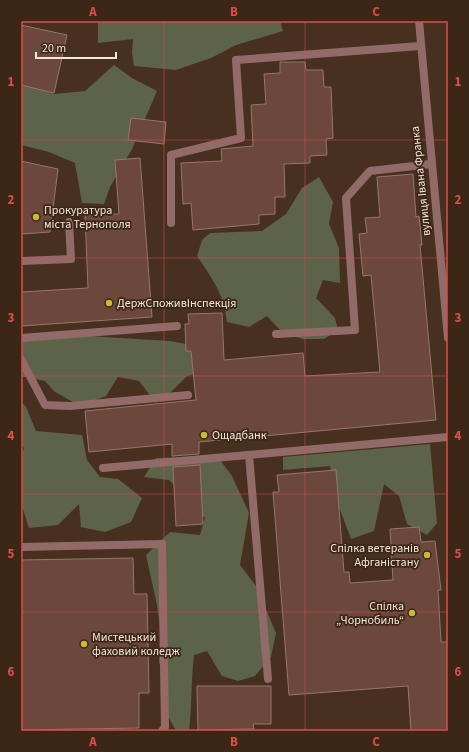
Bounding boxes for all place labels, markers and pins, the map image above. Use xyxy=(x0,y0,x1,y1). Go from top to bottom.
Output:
place label: Прокуратура міста Тернополя xyxy=(44,202,131,233)
marker: Прокуратура міста Тернополя xyxy=(31,212,41,222)
place label: ДержСпоживІнспекція xyxy=(117,295,236,312)
marker: ДержСпоживІнспекція xyxy=(104,298,114,308)
place label: Ощадбанк xyxy=(212,427,267,444)
marker: Ощадбанк xyxy=(199,430,209,440)
place label: Спілка ветеранів Афганістану xyxy=(330,540,419,571)
marker: Спілка ветеранів Афганістану xyxy=(422,550,432,560)
place label: Спілка „Чорнобиль“ xyxy=(336,598,404,629)
marker: Спілка „Чорнобиль“ xyxy=(407,608,417,618)
place label: Мистецький фаховий коледж xyxy=(92,629,180,660)
marker: Мистецький фаховий коледж xyxy=(79,639,89,649)

